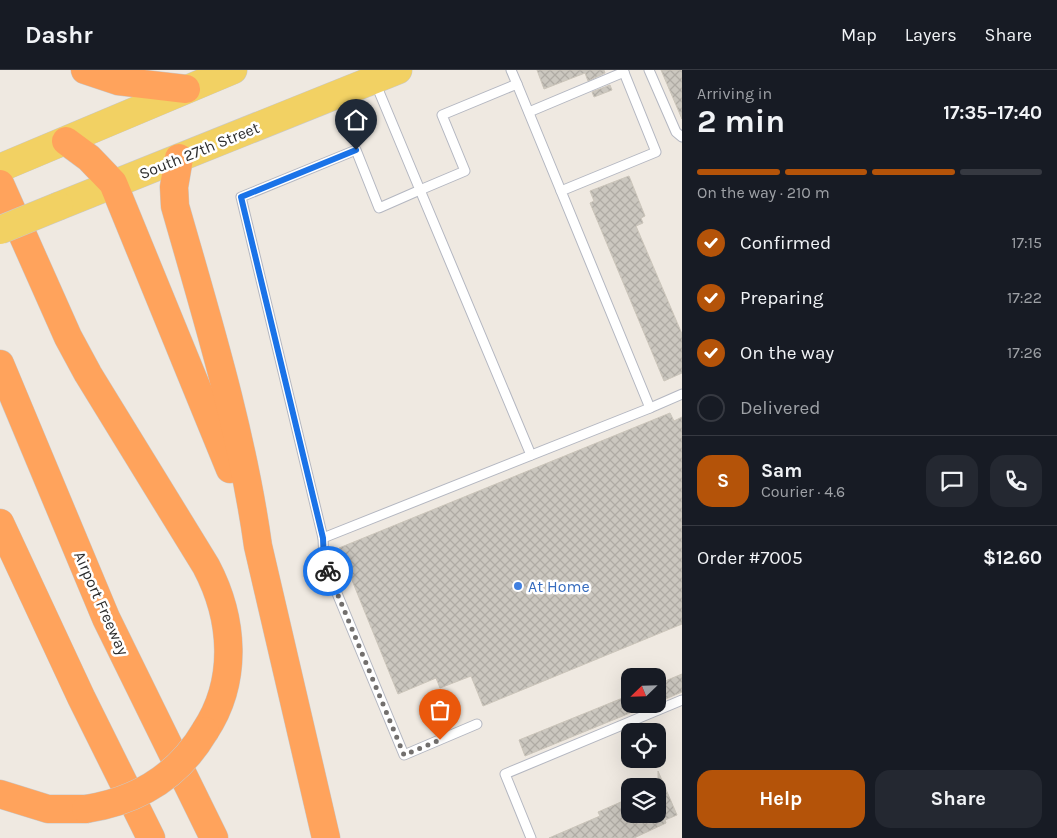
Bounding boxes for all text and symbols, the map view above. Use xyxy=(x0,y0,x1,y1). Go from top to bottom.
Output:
text: Dashr xyxy=(25,21,93,49)
text: Map xyxy=(841,24,877,46)
text: Layers xyxy=(905,24,957,46)
text: Share xyxy=(985,24,1032,46)
text: Arriving in xyxy=(697,84,772,103)
pin xyxy=(335,99,377,150)
text: 17:35–17:40 xyxy=(943,102,1042,124)
text: 2 min xyxy=(697,103,785,140)
icon: home xyxy=(342,106,370,134)
street label: South 27th Street xyxy=(136,118,262,183)
text: On the way · 210 m xyxy=(697,183,830,202)
icon: check xyxy=(697,229,725,257)
text: Confirmed xyxy=(740,232,831,254)
text: 17:15 xyxy=(1011,233,1042,252)
icon: check xyxy=(697,284,725,312)
text: Preparing xyxy=(740,287,823,309)
text: 17:22 xyxy=(1007,288,1042,307)
icon: check xyxy=(697,339,725,367)
text: On the way xyxy=(740,342,834,364)
text: 17:26 xyxy=(1007,343,1042,362)
text: Delivered xyxy=(740,397,820,419)
button: chat xyxy=(926,455,978,507)
button: phone xyxy=(990,455,1042,507)
text: Sam xyxy=(761,460,802,482)
text: S xyxy=(717,470,729,492)
text: Courier · 4.6 xyxy=(761,482,845,501)
courier xyxy=(303,546,353,596)
text: Order #7005 xyxy=(697,547,803,569)
text: $12.60 xyxy=(983,547,1042,569)
street label: Airport Freeway xyxy=(70,548,133,659)
icon: bike xyxy=(314,557,342,585)
place label: At Home xyxy=(528,577,590,596)
marker: At Home xyxy=(512,580,524,592)
north arrow xyxy=(621,668,666,712)
map controls xyxy=(621,668,666,823)
pin xyxy=(419,689,461,740)
icon: bag xyxy=(426,696,454,724)
button: locate xyxy=(621,723,666,768)
button: Help xyxy=(697,770,865,828)
button: Share xyxy=(875,770,1042,828)
button: layers xyxy=(621,778,666,823)

